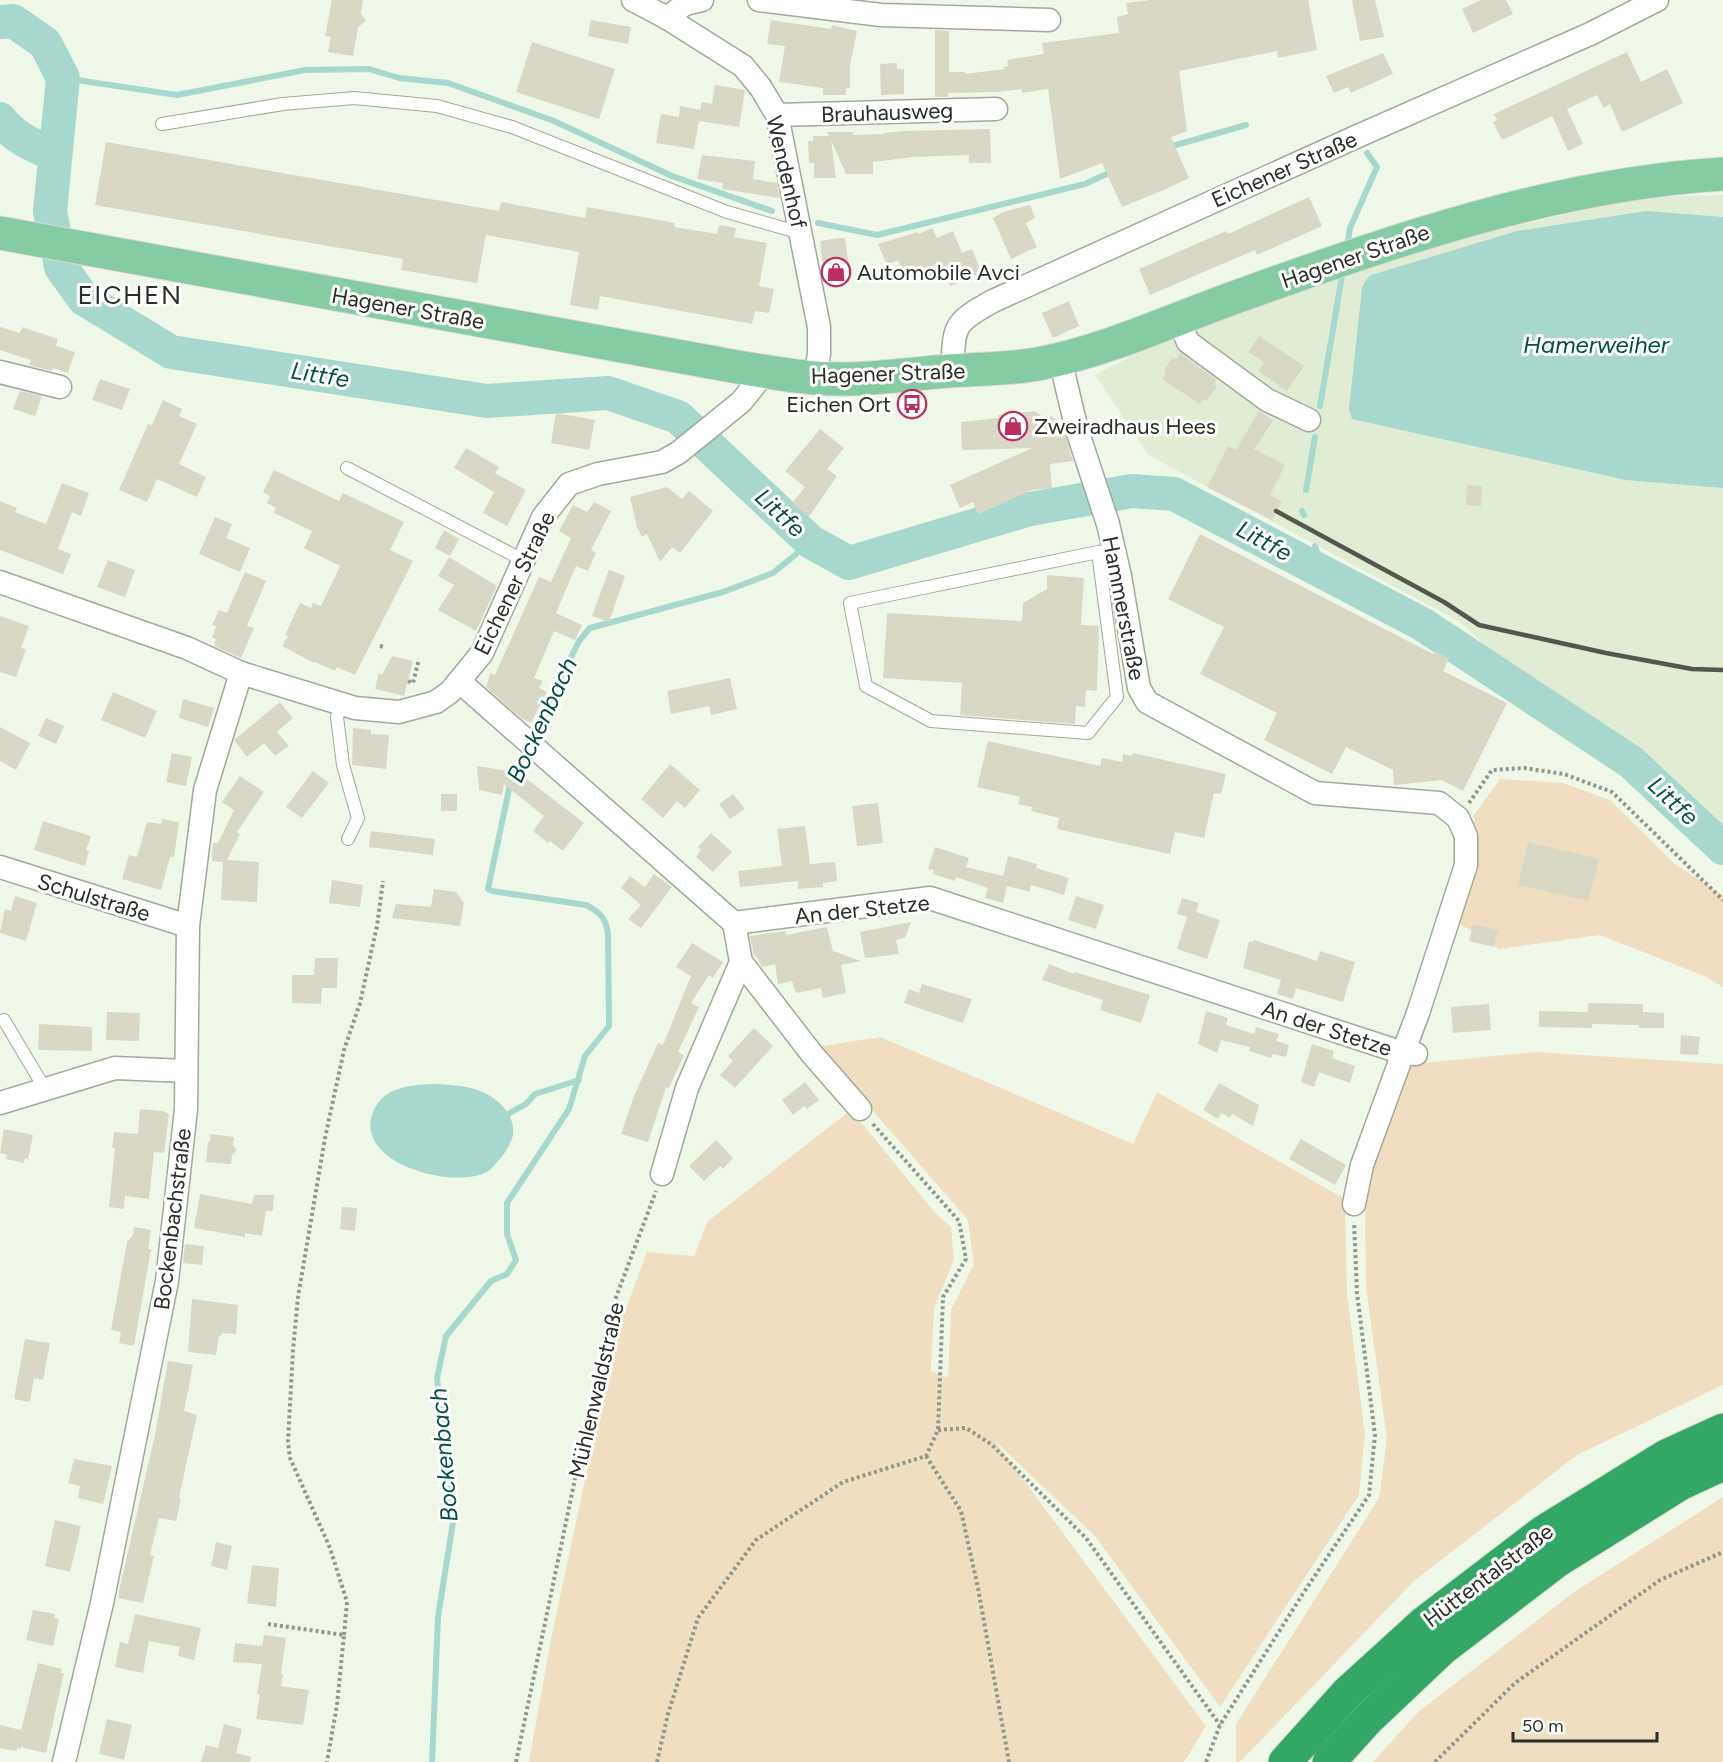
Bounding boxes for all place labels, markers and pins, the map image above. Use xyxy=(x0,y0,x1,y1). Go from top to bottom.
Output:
shop icon: Automobile Avci xyxy=(820,256,852,288)
place label: Automobile Avci xyxy=(857,259,1020,286)
bus stop icon: Eichen Ort xyxy=(896,388,928,420)
place label: Eichen Ort xyxy=(786,391,891,418)
shop icon: Zweiradhaus Hees xyxy=(997,410,1029,442)
place label: Zweiradhaus Hees xyxy=(1034,413,1216,440)

